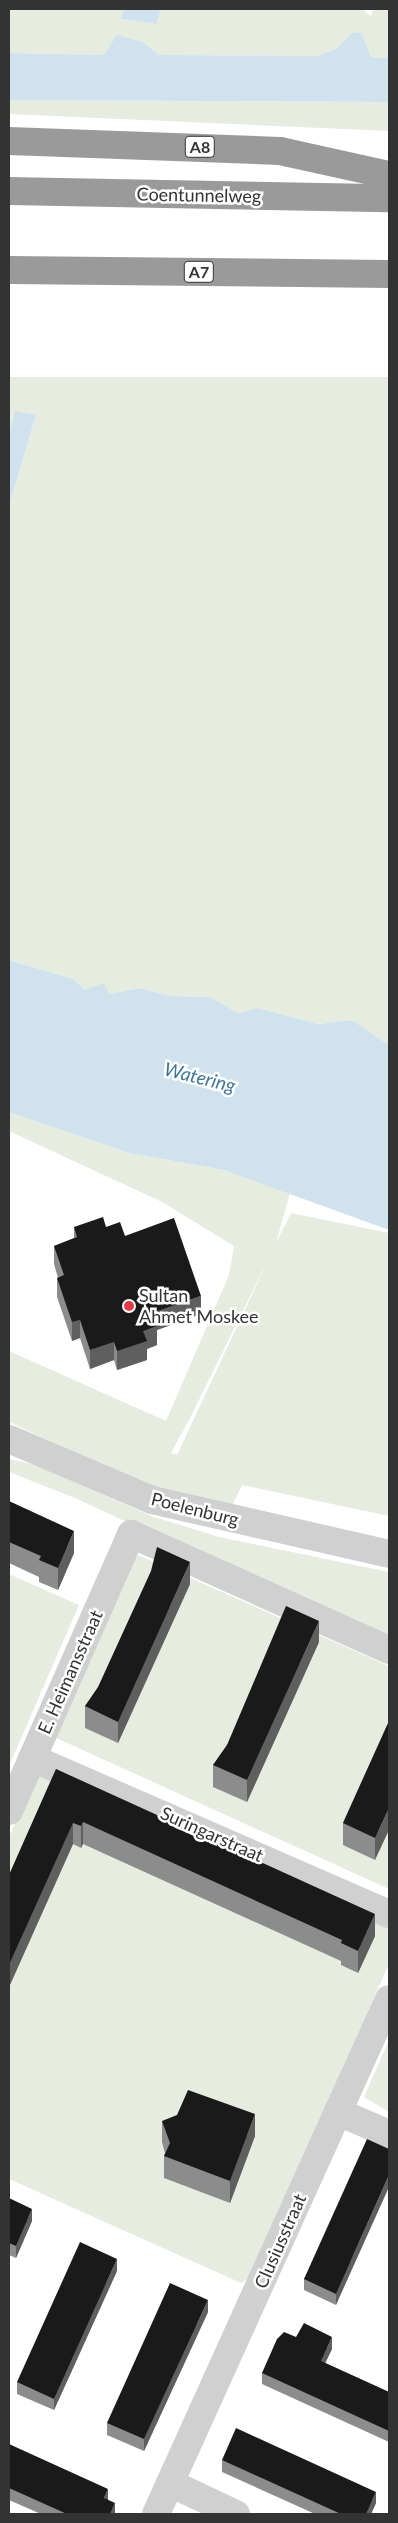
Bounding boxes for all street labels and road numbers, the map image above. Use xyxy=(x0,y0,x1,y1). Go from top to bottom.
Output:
road number: A8 xyxy=(184,134,216,160)
street label: Coentunnelweg xyxy=(136,183,262,207)
road number: A7 xyxy=(183,258,215,286)
street label: Poelenburg xyxy=(149,1488,241,1530)
street label: E. Heimansstraat xyxy=(33,1607,107,1737)
street label: Suringarstraat xyxy=(157,1802,267,1866)
street label: Clusiusstraat xyxy=(250,2190,310,2292)

